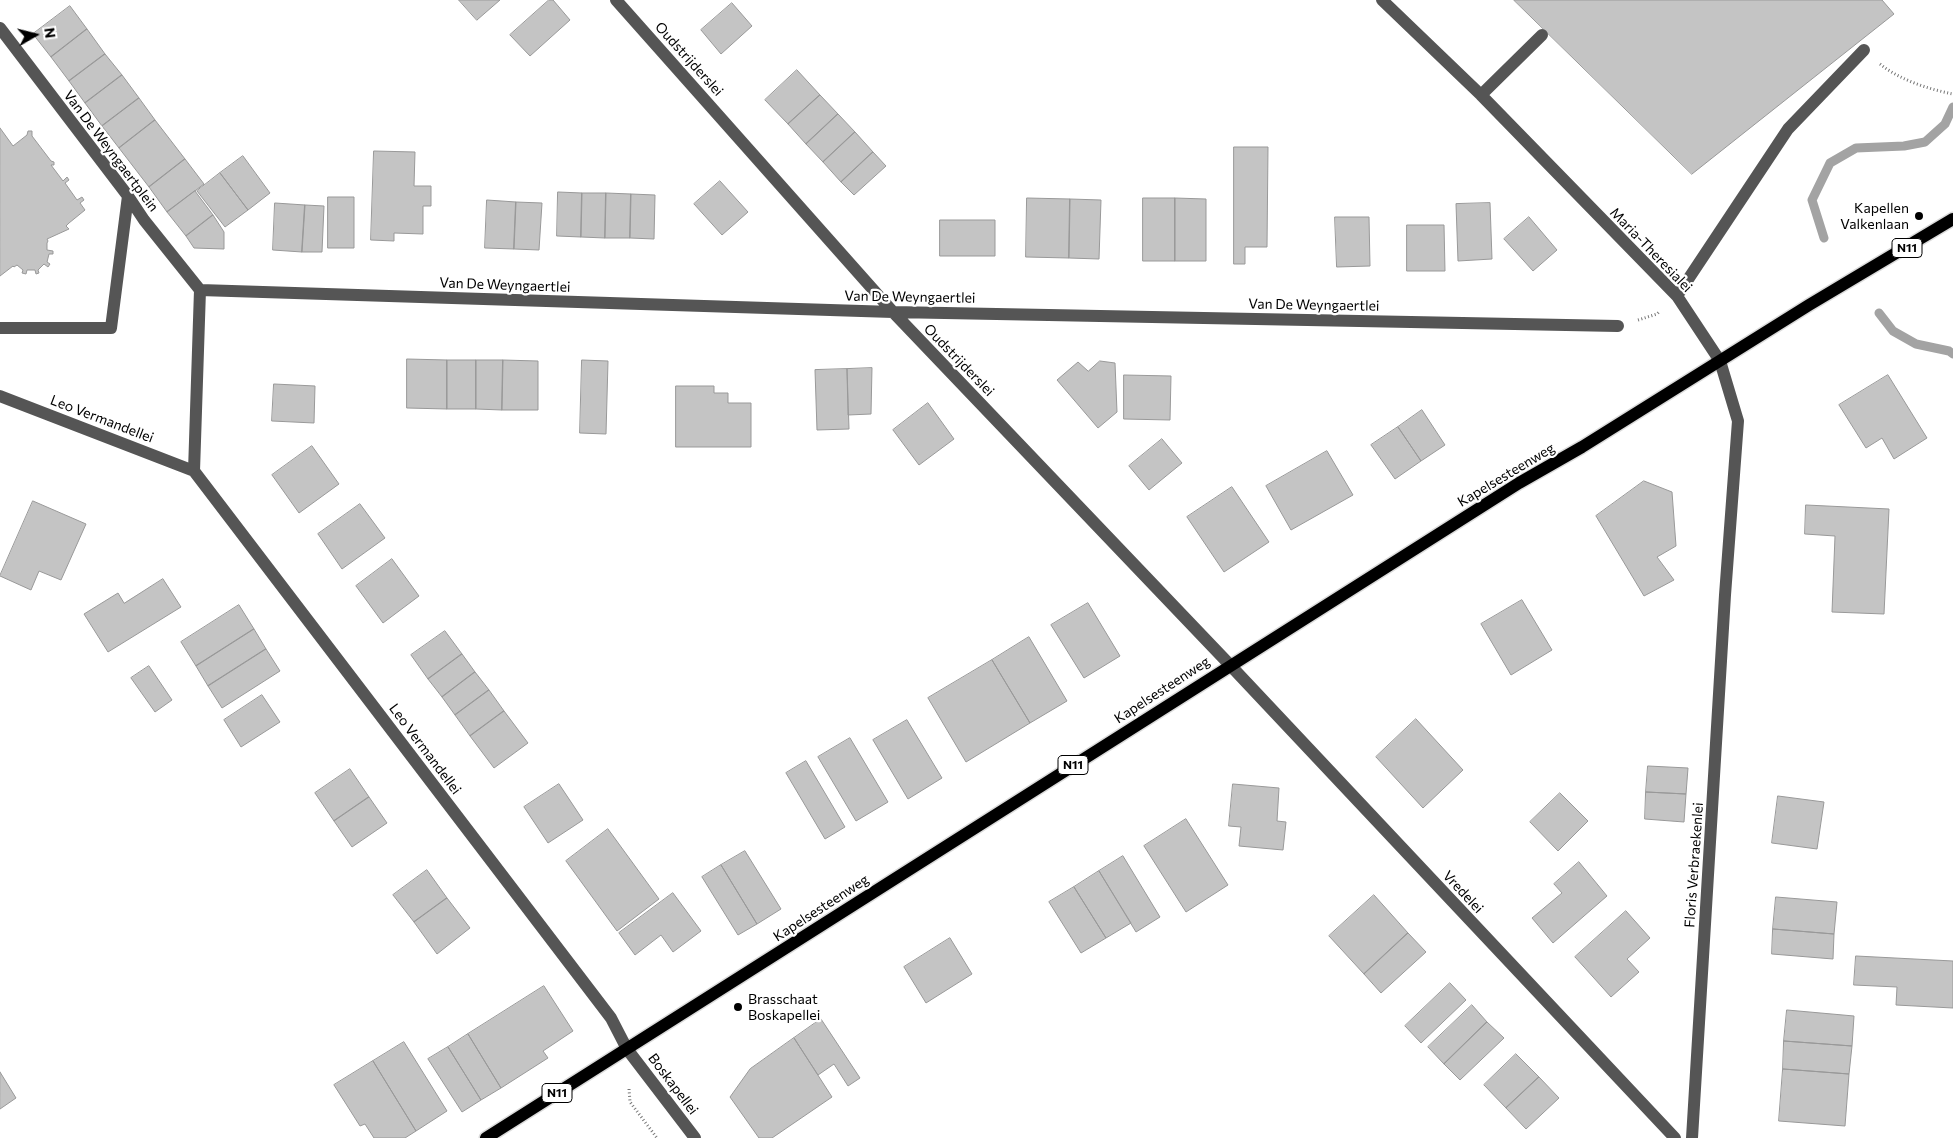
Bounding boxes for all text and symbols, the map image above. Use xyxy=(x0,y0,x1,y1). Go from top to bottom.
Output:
north arrow xyxy=(10,10,60,60)
street label: Oudstrijderslei xyxy=(651,18,727,100)
text: N xyxy=(41,26,59,39)
street label: Van De Weyngaertplein xyxy=(60,87,162,215)
place label: Kapellen Valkenlaan xyxy=(1840,200,1909,232)
street label: Maria-Theresialei xyxy=(1606,204,1696,296)
marker: Kapellen Valkenlaan xyxy=(1913,210,1925,222)
road number: N11 xyxy=(1892,238,1922,258)
street label: Van De Weyngaertlei xyxy=(439,274,571,296)
street label: Van De Weyngaertlei xyxy=(844,287,976,307)
street label: Van De Weyngaertlei xyxy=(1248,295,1380,315)
street label: Oudstrijderslei xyxy=(920,320,998,400)
street label: Leo Vermandellei xyxy=(48,392,156,446)
street label: Kapelsesteenweg xyxy=(1454,439,1558,511)
street label: Kapelsesteenweg xyxy=(1111,653,1213,727)
street label: Leo Vermandellei xyxy=(385,700,465,798)
road number: N11 xyxy=(1058,756,1088,774)
street label: Floris Verbraekenlei xyxy=(1681,802,1707,928)
street label: Vredelei xyxy=(1439,867,1487,917)
street label: Kapelsesteenweg xyxy=(770,871,872,945)
place label: Brasschaat Boskapellei xyxy=(748,991,820,1024)
marker: Brasschaat Boskapellei xyxy=(732,1001,744,1013)
street label: Boskapellei xyxy=(645,1050,701,1118)
road number: N11 xyxy=(542,1084,572,1102)

